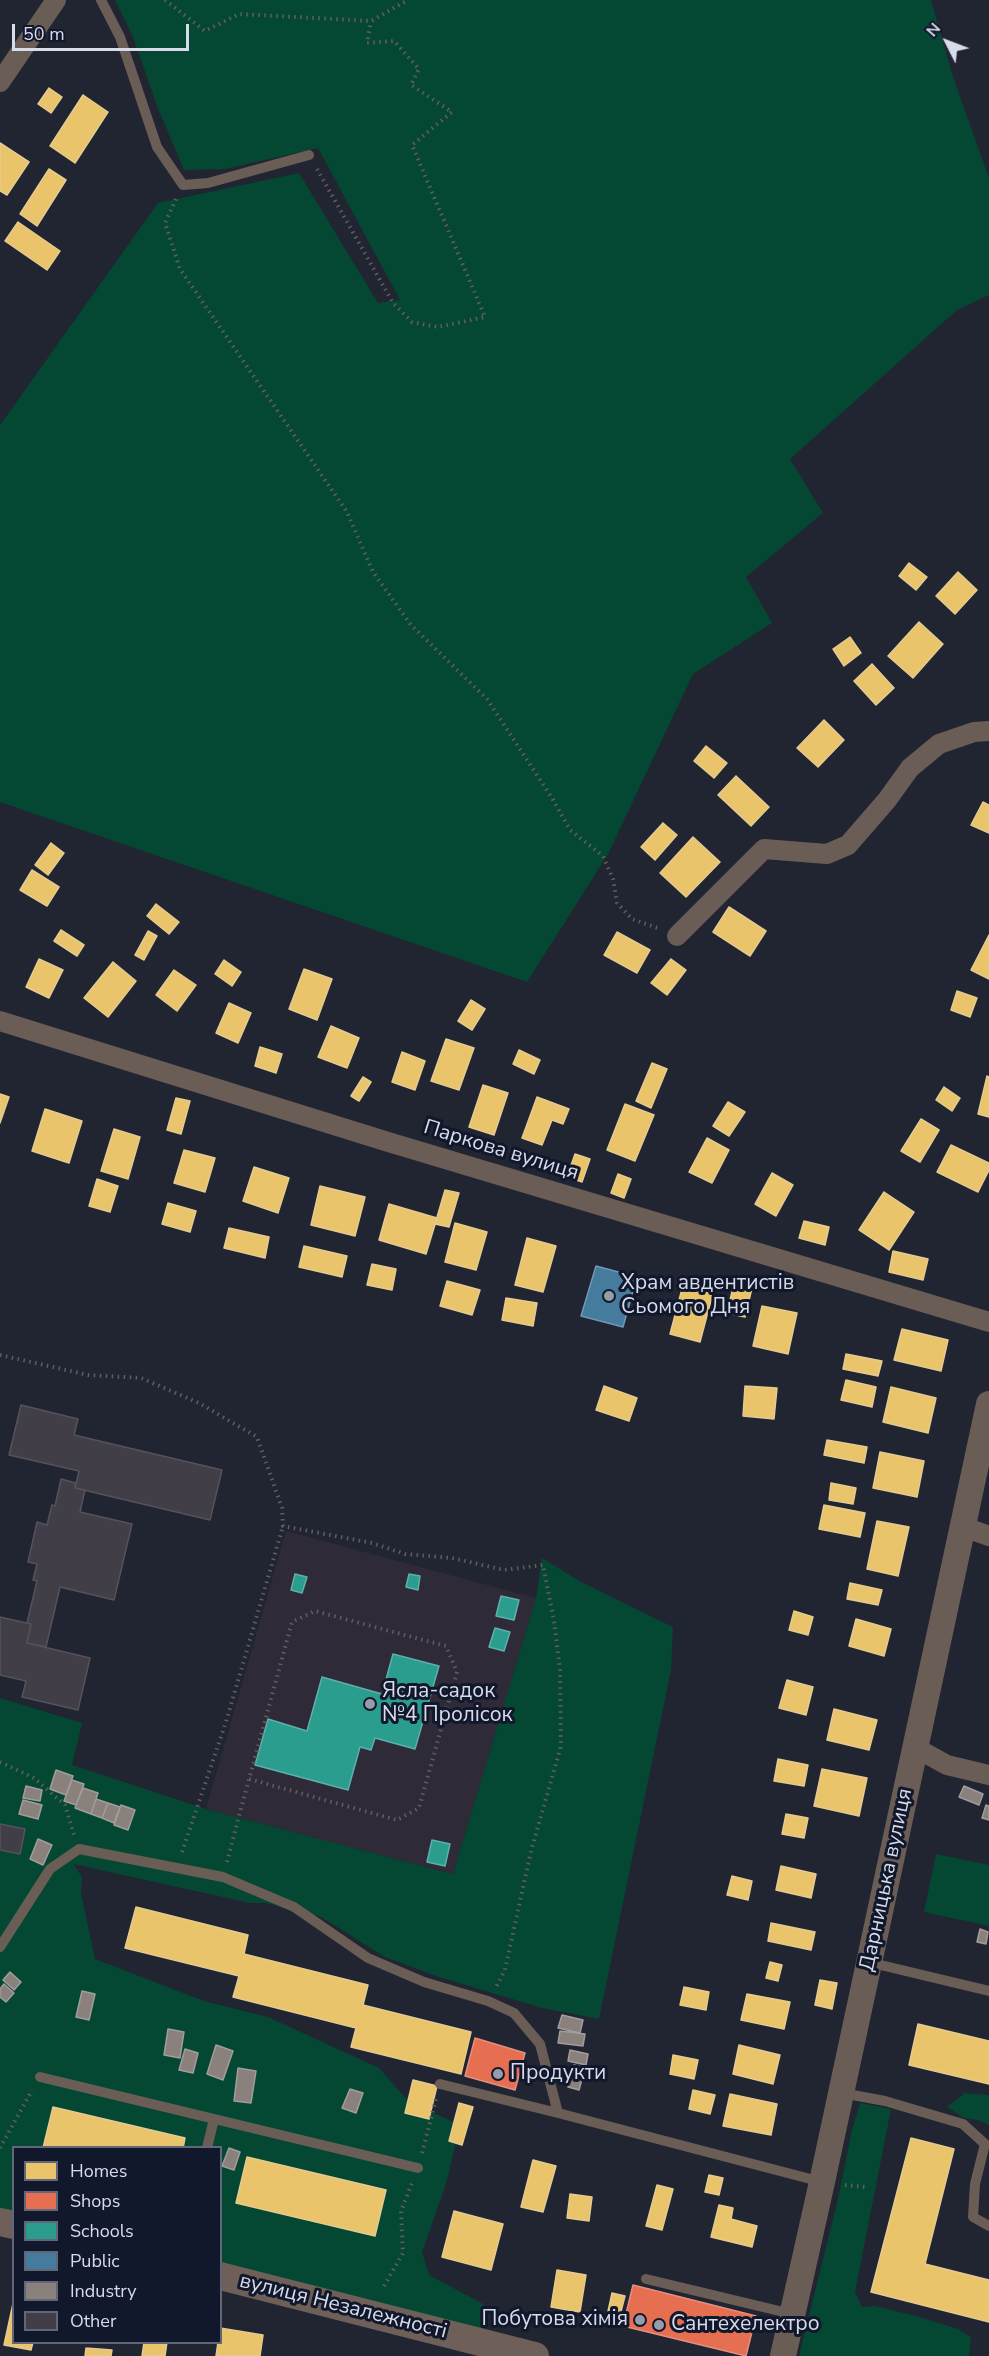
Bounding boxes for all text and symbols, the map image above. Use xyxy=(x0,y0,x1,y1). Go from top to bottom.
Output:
scale bar xyxy=(15,12,192,50)
north arrow xyxy=(917,12,977,72)
text: N xyxy=(921,18,946,42)
text: 50 m xyxy=(23,22,65,46)
street label: Паркова вулиця xyxy=(420,1115,582,1187)
place label: Храм авдентистів Сьомого Дня xyxy=(621,1271,794,1321)
marker: Храм авдентистів Сьомого Дня xyxy=(602,1289,616,1303)
place label: Ясла-садок №4 Пролісок xyxy=(382,1679,513,1729)
marker: Ясла-садок №4 Пролісок xyxy=(363,1697,377,1711)
street label: Дарницька вулиця xyxy=(855,1786,919,1974)
place label: Продукти xyxy=(510,2061,606,2087)
marker: Продукти xyxy=(491,2067,505,2081)
legend xyxy=(12,2146,222,2344)
text: Homes xyxy=(70,2159,127,2183)
text: Shops xyxy=(70,2189,120,2213)
text: Schools xyxy=(70,2219,134,2243)
text: Public xyxy=(70,2249,120,2273)
street label: вулиця Незалежності xyxy=(237,2269,449,2345)
text: Industry xyxy=(70,2279,137,2303)
place label: Побутова хімія xyxy=(481,2307,628,2333)
text: Other xyxy=(70,2309,116,2333)
place label: Сантехелектро xyxy=(671,2312,820,2338)
marker: Побутова хімія xyxy=(633,2313,647,2327)
marker: Сантехелектро xyxy=(652,2318,666,2332)

